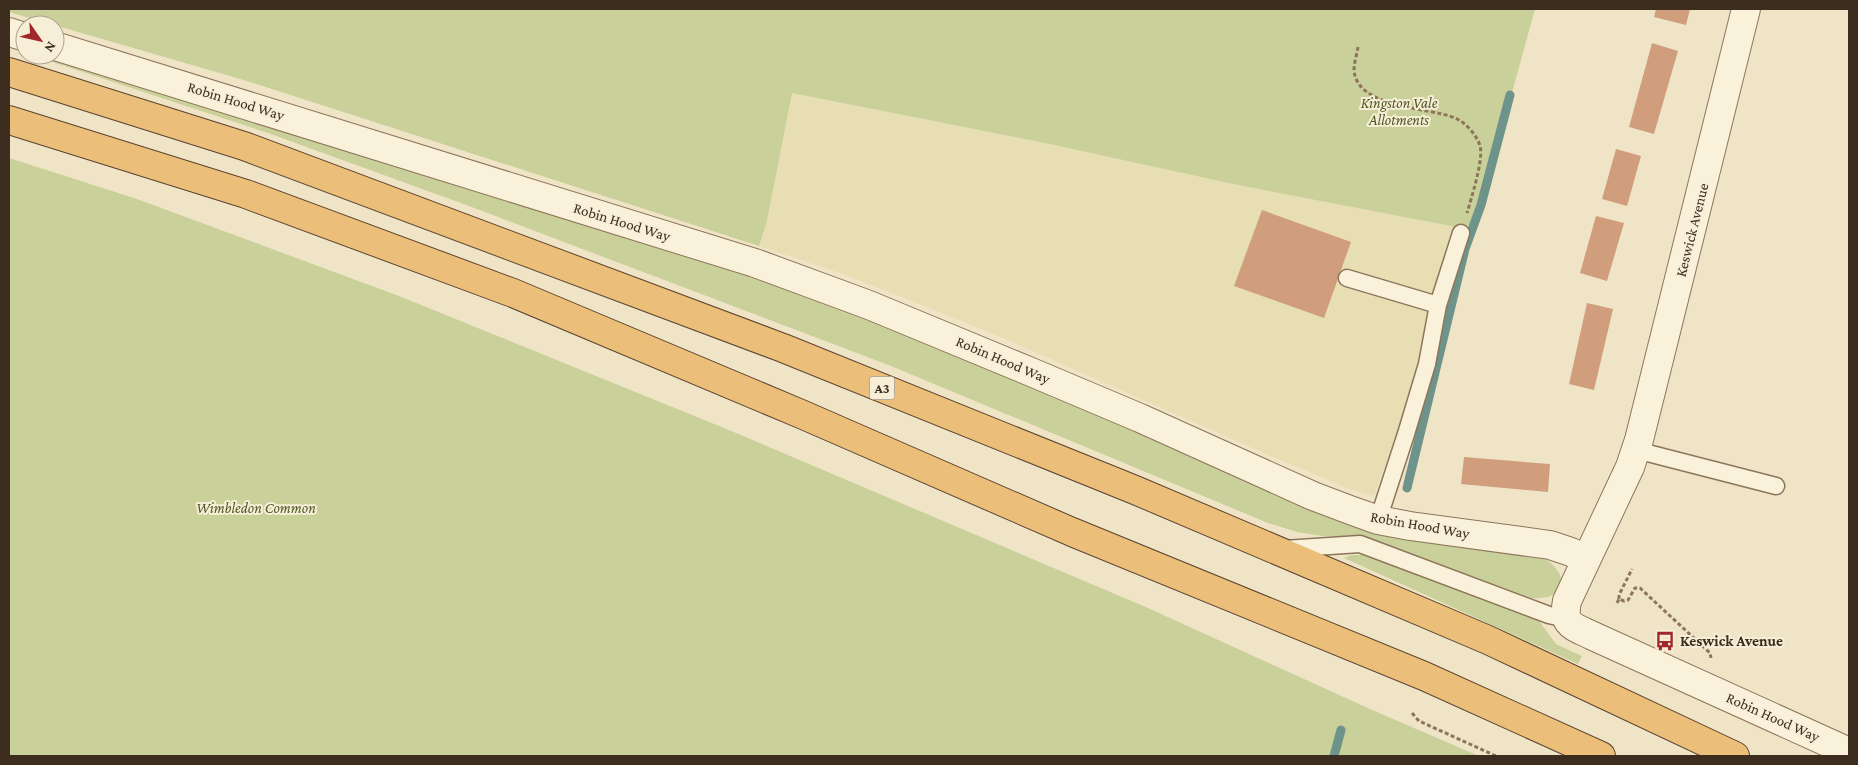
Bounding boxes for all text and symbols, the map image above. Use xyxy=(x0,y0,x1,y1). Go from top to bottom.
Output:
north arrow xyxy=(15,15,65,65)
text: N xyxy=(41,39,60,56)
street label: Robin Hood Way xyxy=(185,79,286,124)
park label: Kingston Vale Allotments xyxy=(1361,95,1438,128)
street label: Keswick Avenue xyxy=(1673,181,1711,279)
street label: Robin Hood Way xyxy=(571,200,672,245)
street label: Robin Hood Way xyxy=(953,333,1052,388)
road number: A3 xyxy=(870,376,894,399)
park label: Wimbledon Common xyxy=(196,500,316,516)
street label: Robin Hood Way xyxy=(1369,508,1471,543)
bus stop icon: Keswick Avenue xyxy=(1654,630,1676,652)
place label: Keswick Avenue xyxy=(1680,633,1783,649)
street label: Robin Hood Way xyxy=(1723,689,1822,746)

